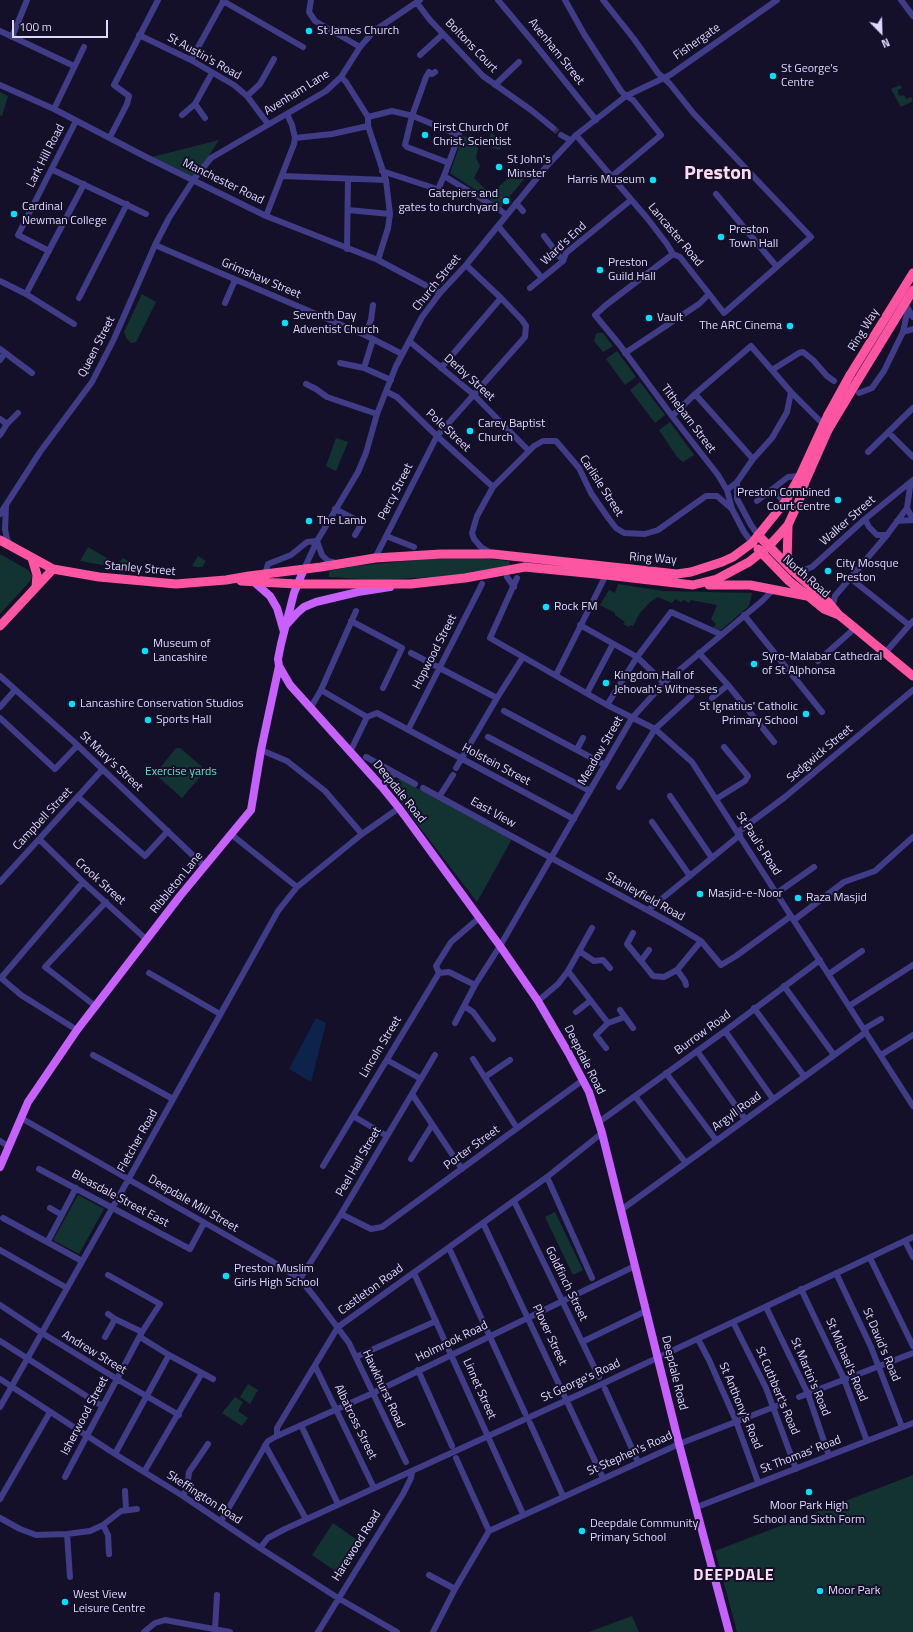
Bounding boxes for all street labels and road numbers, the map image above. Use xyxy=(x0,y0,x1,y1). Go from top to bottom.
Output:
street label: Boltons Court xyxy=(442,16,500,76)
street label: Avenham Street xyxy=(525,16,587,88)
street label: Fishergate xyxy=(671,21,723,63)
street label: St Austin's Road xyxy=(165,31,243,83)
street label: Avenham Lane xyxy=(262,67,332,119)
street label: Lark Hill Road xyxy=(24,122,68,190)
street label: Manchester Road xyxy=(180,156,266,208)
street label: Lancaster Road xyxy=(644,200,706,270)
street label: Ward's End xyxy=(538,219,590,269)
street label: Church Street xyxy=(410,252,464,314)
street label: Grimshaw Street xyxy=(219,256,303,302)
street label: Ring Way xyxy=(845,306,883,354)
street label: Queen Street xyxy=(76,314,118,380)
street label: Derby Street xyxy=(441,351,497,405)
street label: Tithebarn Street xyxy=(658,382,718,456)
street label: Pole Street xyxy=(423,407,473,455)
street label: Carlisle Street xyxy=(576,453,626,519)
street label: Percy Street xyxy=(376,461,416,523)
street label: Walker Street xyxy=(817,493,879,549)
street label: Ring Way xyxy=(629,550,677,568)
street label: North Road xyxy=(779,553,833,601)
street label: Stanley Street xyxy=(104,559,176,579)
street label: Hopwood Street xyxy=(410,612,460,692)
street label: Meadow Street xyxy=(575,714,627,788)
street label: Sedgwick Street xyxy=(784,722,856,786)
street label: St Mary's Street xyxy=(77,729,145,795)
street label: Holstein Street xyxy=(459,741,533,789)
street label: Deepdale Road xyxy=(369,758,429,826)
street label: Campbell Street xyxy=(10,785,76,853)
street label: East View xyxy=(468,795,518,831)
street label: St Paul's Road xyxy=(732,810,784,878)
street label: Ribbleton Lane xyxy=(148,849,206,917)
street label: Crook Street xyxy=(72,856,128,908)
street label: Stanleyfield Road xyxy=(603,869,687,925)
street label: Burrow Road xyxy=(672,1008,734,1058)
street label: Lincoln Street xyxy=(357,1014,405,1080)
street label: Deepdale Road xyxy=(560,1023,608,1097)
street label: Argyll Road xyxy=(710,1089,764,1135)
street label: Fletcher Road xyxy=(115,1107,161,1175)
street label: Porter Street xyxy=(441,1123,503,1173)
street label: Peel Hall Street xyxy=(333,1125,385,1199)
street label: Bleasdale Street East xyxy=(69,1167,171,1231)
street label: Deepdale Mill Street xyxy=(145,1172,241,1236)
street label: Goldfinch Street xyxy=(542,1244,590,1324)
street label: Castleton Road xyxy=(336,1262,406,1318)
street label: Plover Street xyxy=(529,1302,569,1368)
street label: St David's Road xyxy=(859,1306,903,1384)
street label: St Michael's Road xyxy=(822,1316,870,1404)
street label: Holmrook Road xyxy=(414,1318,490,1366)
street label: Andrew Street xyxy=(59,1328,129,1378)
street label: Deepdale Road xyxy=(658,1334,690,1412)
street label: St Martin's Road xyxy=(787,1336,833,1418)
street label: St Cuthbert's Road xyxy=(752,1345,802,1437)
street label: Hawkhurst Road xyxy=(359,1348,407,1430)
street label: Linnet Street xyxy=(459,1356,499,1422)
street label: St George's Road xyxy=(539,1356,623,1406)
street label: St Anthony's Road xyxy=(715,1361,765,1451)
street label: Isherwood Street xyxy=(58,1374,112,1458)
street label: Albatross Street xyxy=(331,1382,379,1462)
street label: St Stephen's Road xyxy=(585,1429,675,1479)
street label: St Thomas' Road xyxy=(759,1433,843,1477)
street label: Skeffington Road xyxy=(164,1468,244,1528)
street label: Harewood Road xyxy=(329,1508,385,1584)

